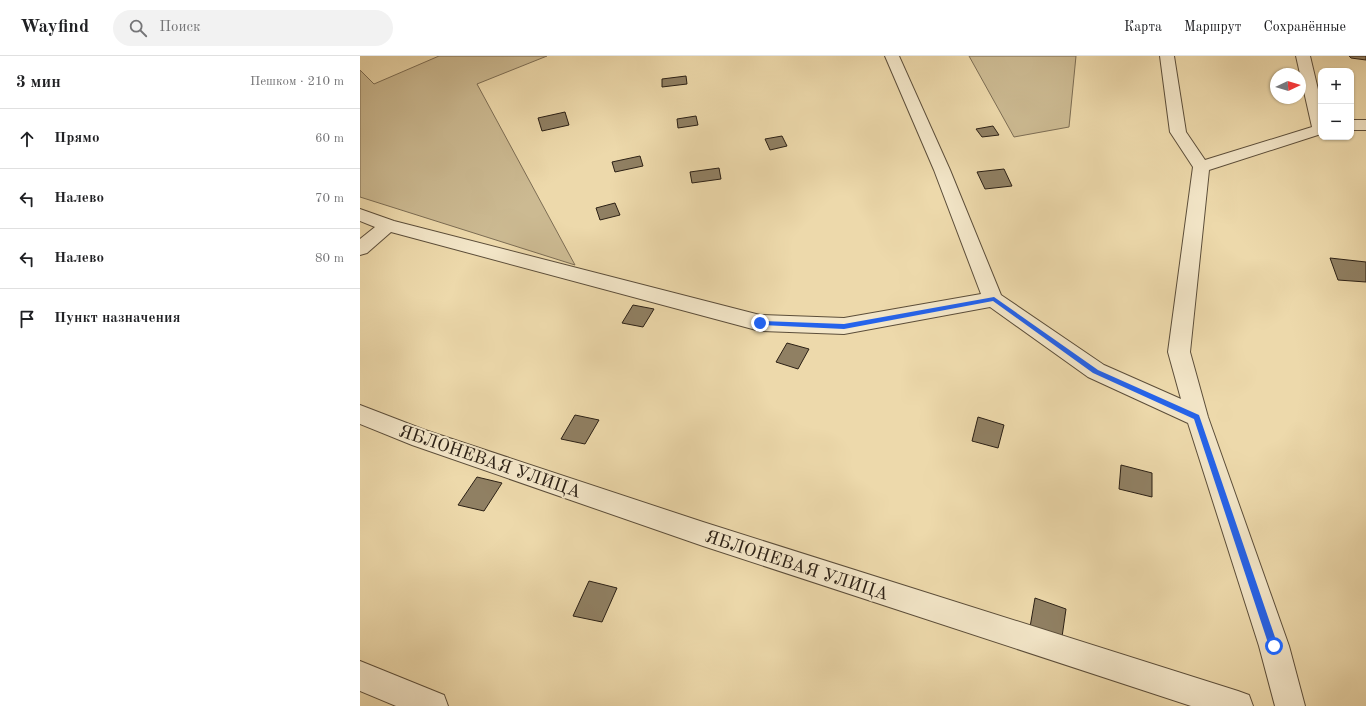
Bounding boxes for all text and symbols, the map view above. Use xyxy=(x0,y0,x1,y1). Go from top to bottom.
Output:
search box xyxy=(113,10,393,46)
icon: search xyxy=(127,17,149,39)
text: Wayfind xyxy=(20,18,89,37)
text: Поиск xyxy=(159,20,201,35)
text: Карта xyxy=(1124,20,1162,34)
text: Маршрут xyxy=(1184,20,1241,34)
text: Сохранённые xyxy=(1263,20,1346,34)
north arrow xyxy=(1270,68,1306,104)
map controls xyxy=(1318,68,1354,140)
button: + xyxy=(1318,68,1354,104)
text: 3 мин xyxy=(16,74,61,91)
text: Пешком · 210 m xyxy=(250,75,344,88)
button: − xyxy=(1318,104,1354,140)
icon: ahead xyxy=(16,128,38,150)
text: Прямо xyxy=(54,131,100,146)
text: 60 m xyxy=(315,132,344,145)
icon: left xyxy=(16,188,38,210)
text: Налево xyxy=(54,191,104,206)
text: 70 m xyxy=(315,192,344,205)
icon: left xyxy=(16,248,38,270)
text: Налево xyxy=(54,251,104,266)
text: 80 m xyxy=(315,252,344,265)
icon: arrive xyxy=(16,308,38,330)
text: Пункт назначения xyxy=(54,311,181,326)
route end xyxy=(751,314,769,332)
street label: ЯБЛОНЕВАЯ УЛИЦА xyxy=(396,422,583,502)
street label: ЯБЛОНЕВАЯ УЛИЦА xyxy=(703,528,891,604)
route start xyxy=(1265,637,1283,655)

